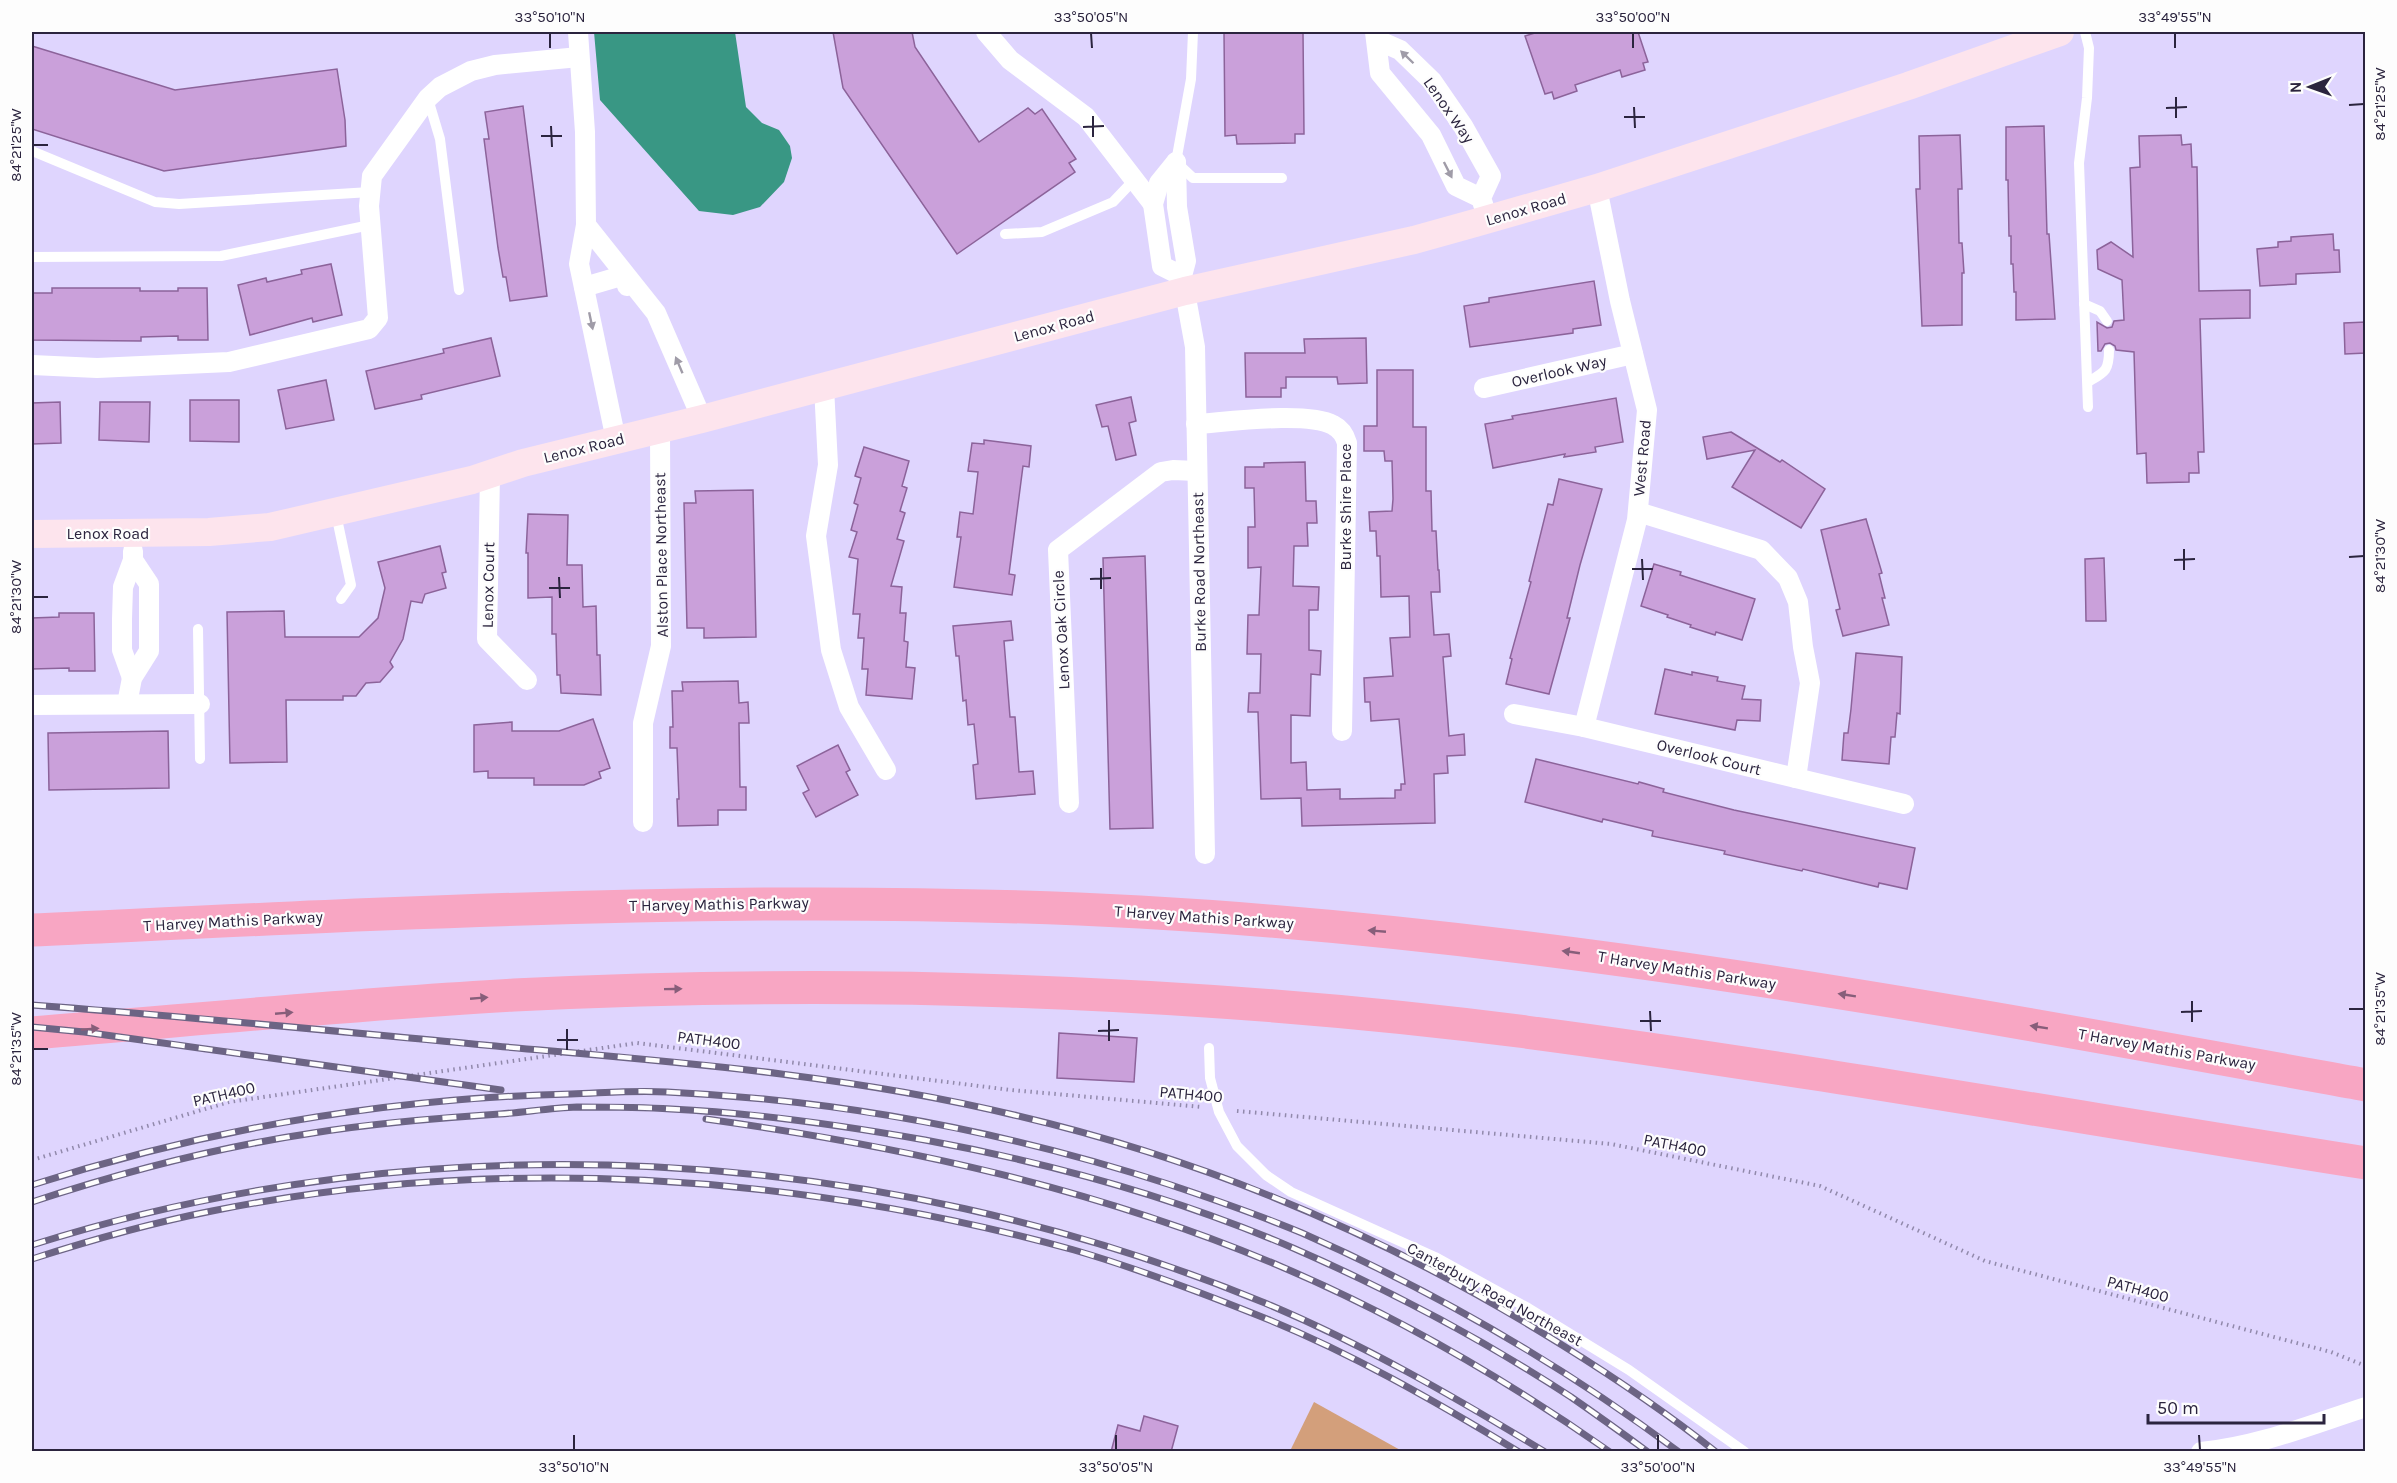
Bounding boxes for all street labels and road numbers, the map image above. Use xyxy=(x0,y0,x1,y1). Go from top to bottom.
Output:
street label: Lenox Way xyxy=(1419,73,1479,147)
street label: Lenox Road xyxy=(1484,188,1568,230)
street label: Lenox Road xyxy=(1011,306,1097,346)
street label: Overlook Way xyxy=(1510,351,1609,391)
street label: West Road xyxy=(1629,419,1655,497)
street label: Lenox Road xyxy=(541,429,627,467)
street label: Burke Shire Place xyxy=(1336,444,1355,570)
street label: Alston Place Northeast xyxy=(650,472,672,638)
street label: Burke Road Northeast xyxy=(1188,492,1210,652)
street label: Lenox Road xyxy=(67,524,149,543)
street label: Lenox Court xyxy=(478,542,498,628)
street label: Lenox Oak Circle xyxy=(1048,570,1074,690)
street label: Overlook Court xyxy=(1655,735,1763,779)
street label: T Harvey Mathis Parkway xyxy=(629,893,810,915)
street label: T Harvey Mathis Parkway xyxy=(1114,901,1295,933)
street label: T Harvey Mathis Parkway xyxy=(143,907,324,935)
street label: T Harvey Mathis Parkway xyxy=(1597,947,1778,994)
street label: T Harvey Mathis Parkway xyxy=(2077,1024,2258,1074)
street label: PATH400 xyxy=(676,1027,742,1053)
street label: PATH400 xyxy=(191,1078,257,1110)
street label: PATH400 xyxy=(1159,1082,1223,1106)
street label: PATH400 xyxy=(1642,1130,1708,1160)
street label: Canterbury Road Northeast xyxy=(1404,1238,1586,1350)
street label: PATH400 xyxy=(2105,1272,2171,1306)

